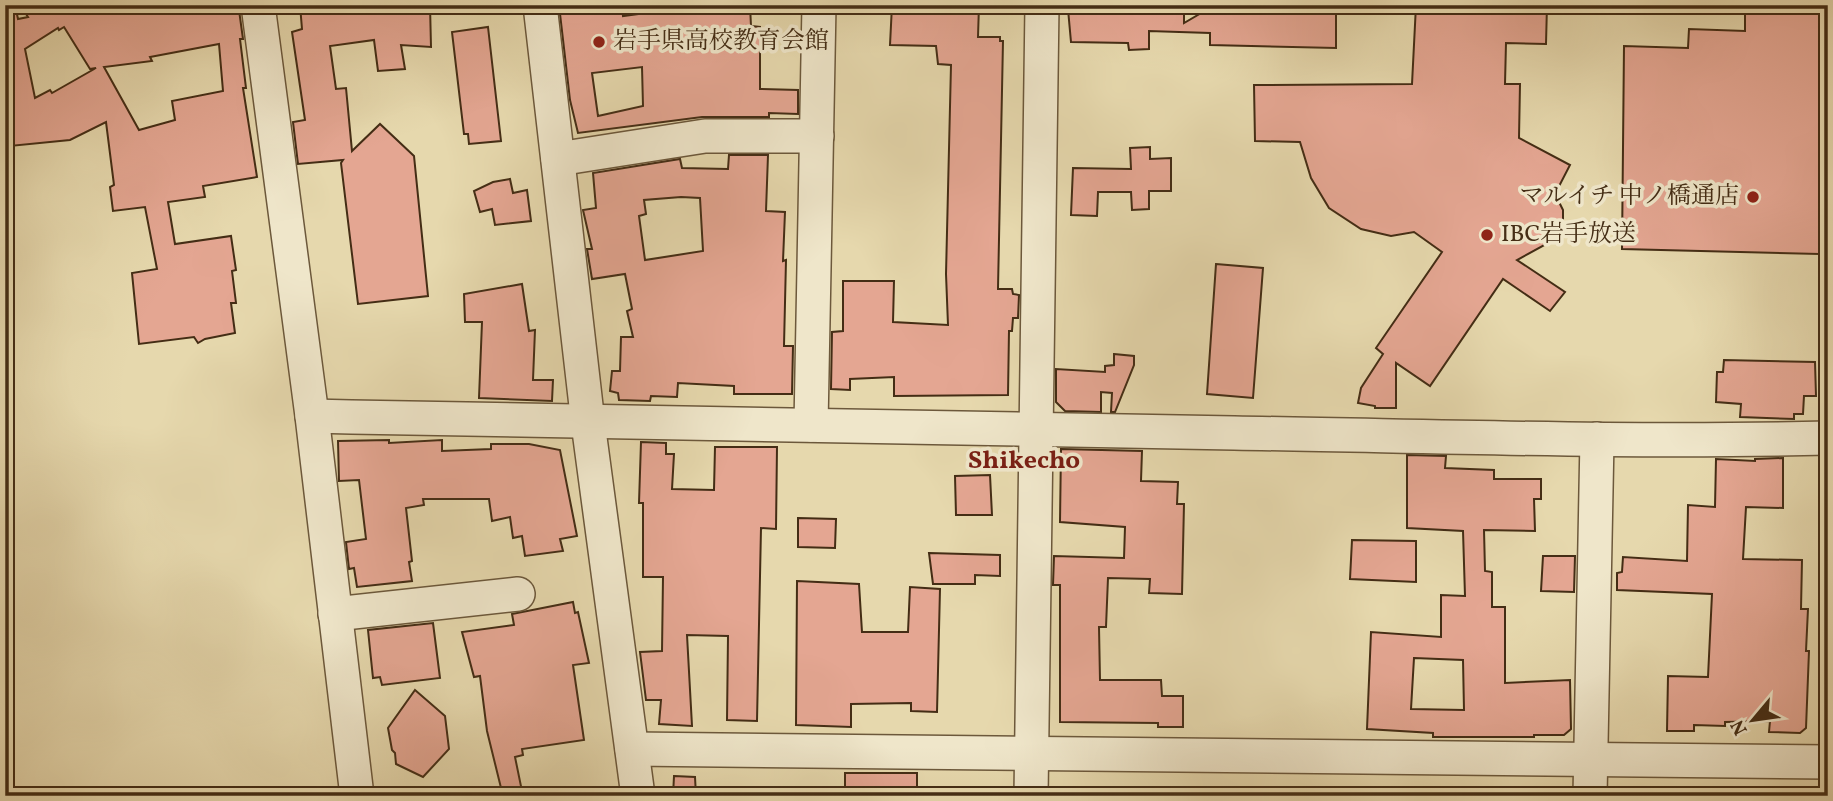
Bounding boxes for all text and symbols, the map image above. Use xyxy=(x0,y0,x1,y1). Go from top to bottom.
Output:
place label: 岩手県高校教育会館 xyxy=(613,25,829,59)
marker: 岩手県高校教育会館 xyxy=(591,34,607,50)
place label: マルイチ 中ノ橋通店 xyxy=(1519,180,1739,214)
marker: マルイチ 中ノ橋通店 xyxy=(1745,189,1761,205)
place label: IBC岩手放送 xyxy=(1501,218,1636,252)
marker: IBC岩手放送 xyxy=(1479,227,1495,243)
district label: Shikecho xyxy=(968,443,1080,479)
north arrow xyxy=(1717,686,1787,756)
text: N xyxy=(1725,715,1755,740)

